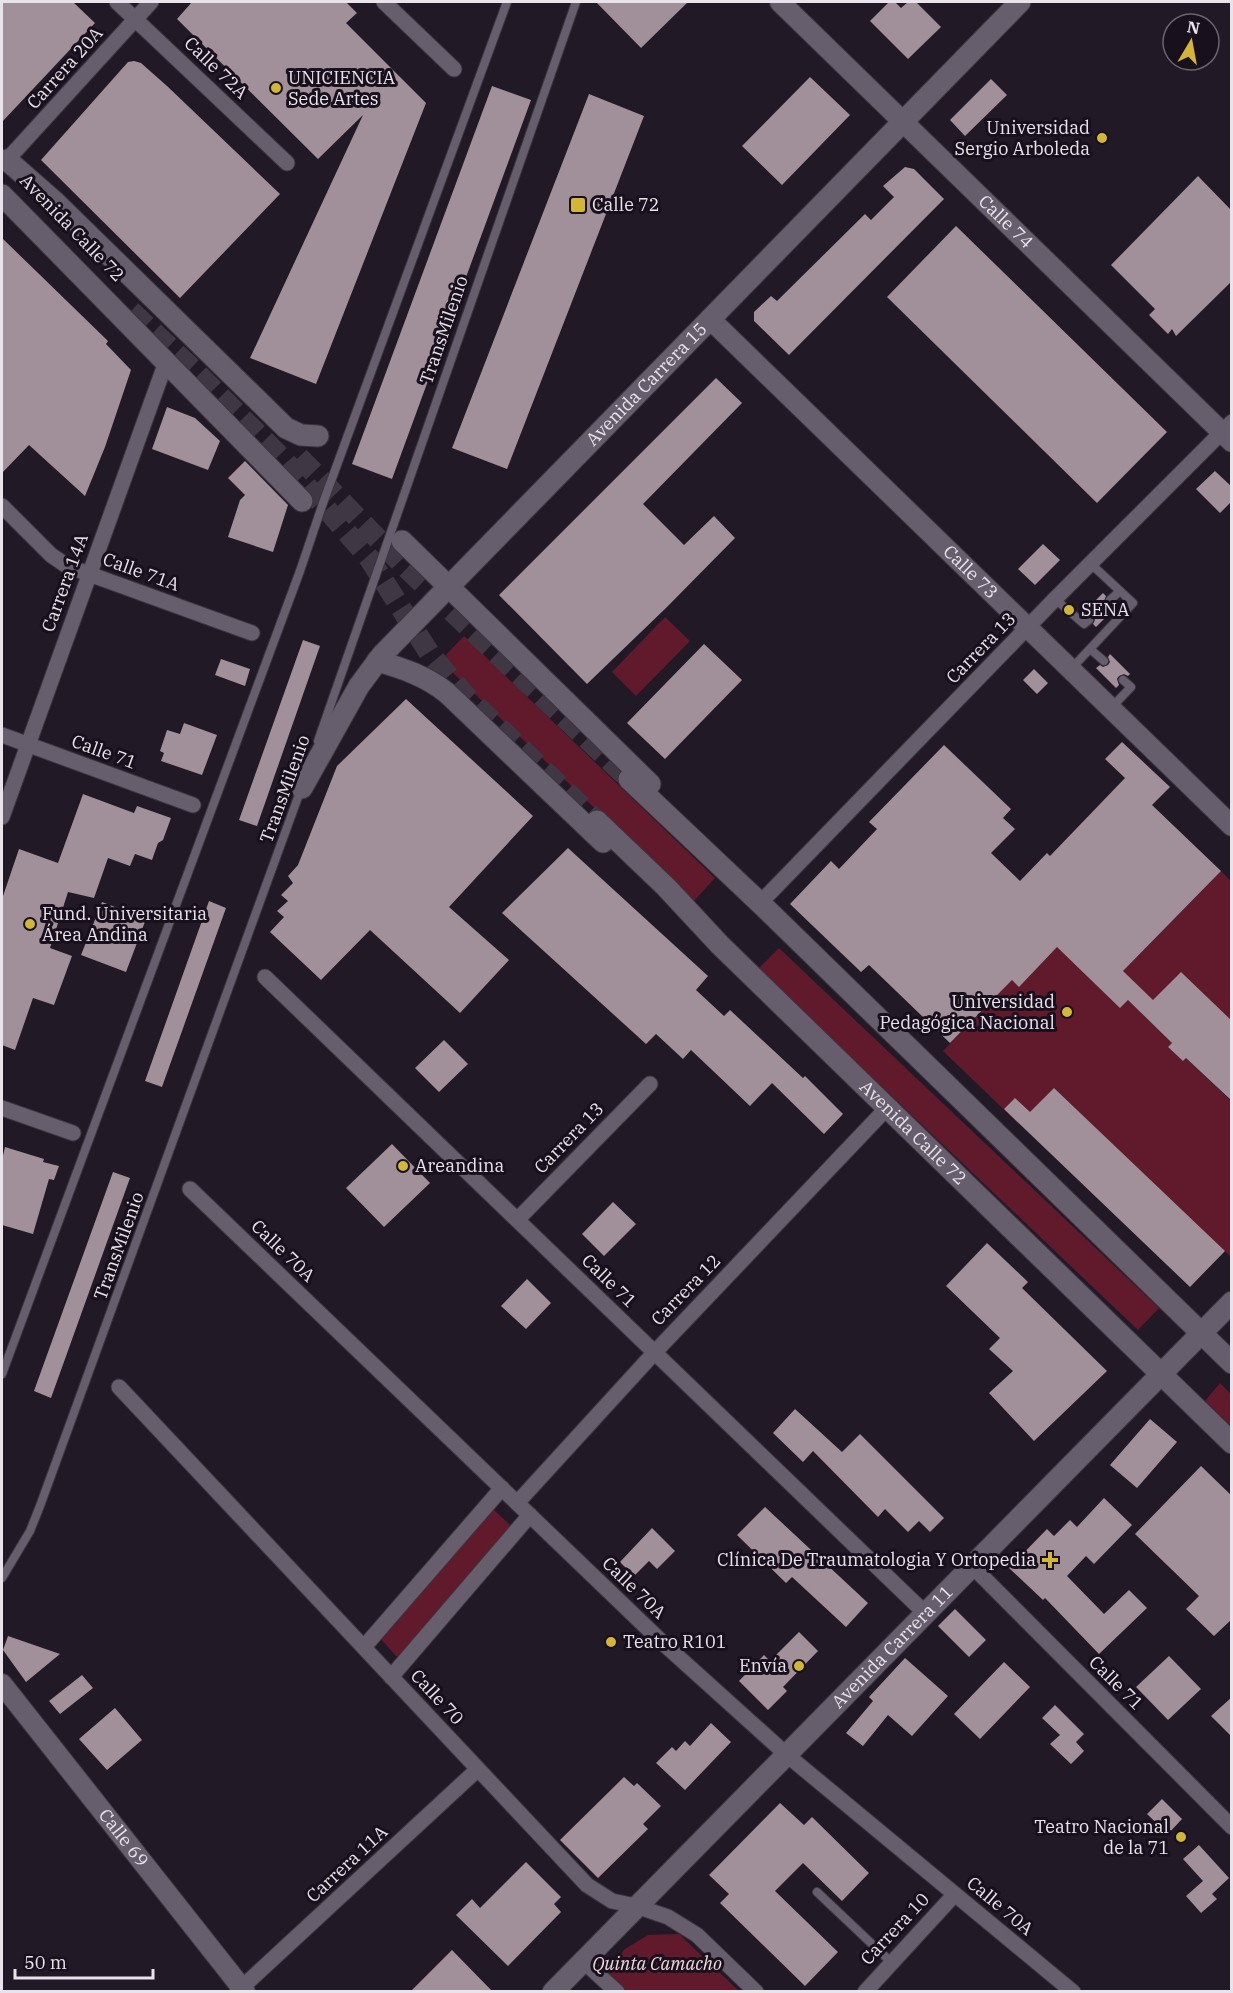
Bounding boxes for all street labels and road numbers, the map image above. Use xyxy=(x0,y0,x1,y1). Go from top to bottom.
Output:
street label: Carrera 20A xyxy=(22,21,108,114)
street label: Calle 72A xyxy=(180,32,254,104)
street label: Avenida Calle 72 xyxy=(15,169,129,286)
street label: Calle 74 xyxy=(974,190,1038,253)
street label: TransMilenio xyxy=(414,273,473,387)
street label: Avenida Carrera 15 xyxy=(581,317,712,450)
street label: Carrera 14A xyxy=(36,530,93,635)
street label: Calle 73 xyxy=(938,540,1003,603)
street label: Calle 71A xyxy=(100,547,183,596)
street label: Carrera 13 xyxy=(941,607,1020,688)
street label: Calle 71 xyxy=(68,729,140,774)
street label: TransMilenio xyxy=(254,732,315,846)
street label: Avenida Calle 72 xyxy=(855,1075,972,1190)
street label: Carrera 13 xyxy=(529,1097,608,1178)
street label: TransMilenio xyxy=(88,1189,149,1303)
street label: Calle 70A xyxy=(247,1215,321,1287)
street label: Calle 71 xyxy=(577,1249,642,1312)
street label: Carrera 12 xyxy=(646,1249,725,1330)
street label: Calle 70A xyxy=(598,1552,672,1624)
street label: Avenida Carrera 11 xyxy=(826,1580,958,1713)
street label: Calle 71 xyxy=(1084,1651,1148,1715)
street label: Calle 70 xyxy=(406,1664,469,1729)
street label: Calle 69 xyxy=(94,1804,154,1871)
street label: Carrera 11A xyxy=(301,1820,393,1907)
street label: Calle 70A xyxy=(962,1871,1039,1941)
street label: Carrera 10 xyxy=(855,1888,934,1970)

